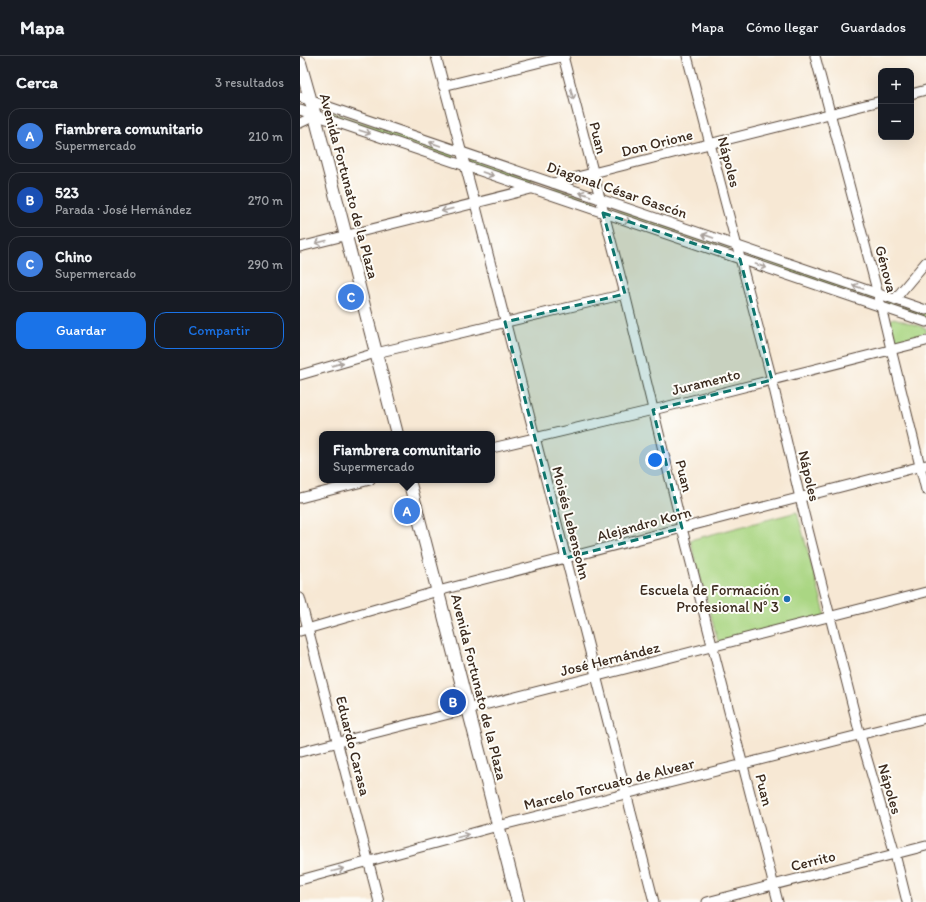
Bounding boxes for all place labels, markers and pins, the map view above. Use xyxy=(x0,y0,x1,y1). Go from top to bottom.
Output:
pin: C xyxy=(338,282,364,312)
pin: A xyxy=(394,496,420,526)
place label: Escuela de Formación Profesional N° 3 xyxy=(640,581,779,616)
marker: Escuela de Formación Profesional N° 3 xyxy=(782,594,792,604)
pin: B xyxy=(440,687,466,717)

